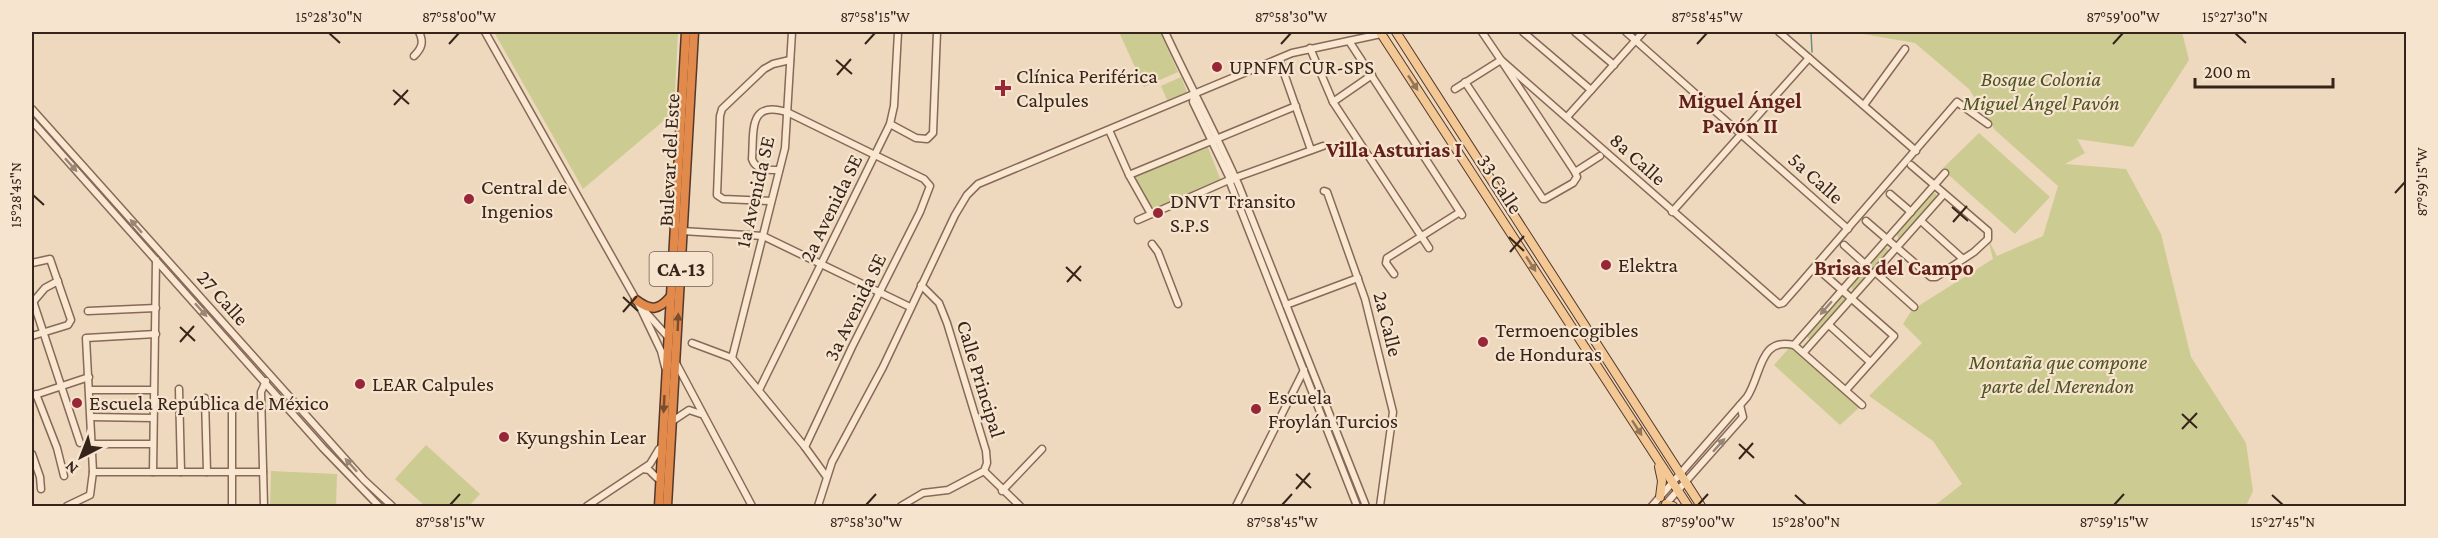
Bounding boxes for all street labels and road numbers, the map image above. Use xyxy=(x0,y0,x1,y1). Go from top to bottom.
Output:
street label: Bulevar del Este xyxy=(654,93,684,227)
street label: 8a Calle xyxy=(1605,128,1671,190)
street label: 1a Avenida SE xyxy=(731,134,779,250)
street label: 5a Calle xyxy=(1784,147,1848,209)
street label: 2a Avenida SE xyxy=(795,150,867,266)
street label: 33 Calle xyxy=(1472,150,1528,218)
street label: 3a Avenida SE xyxy=(819,249,891,365)
road number: CA-13 xyxy=(650,252,712,286)
street label: 27 Calle xyxy=(192,266,254,330)
street label: 2a Calle xyxy=(1368,289,1408,359)
street label: Calle Principal xyxy=(952,317,1010,441)

